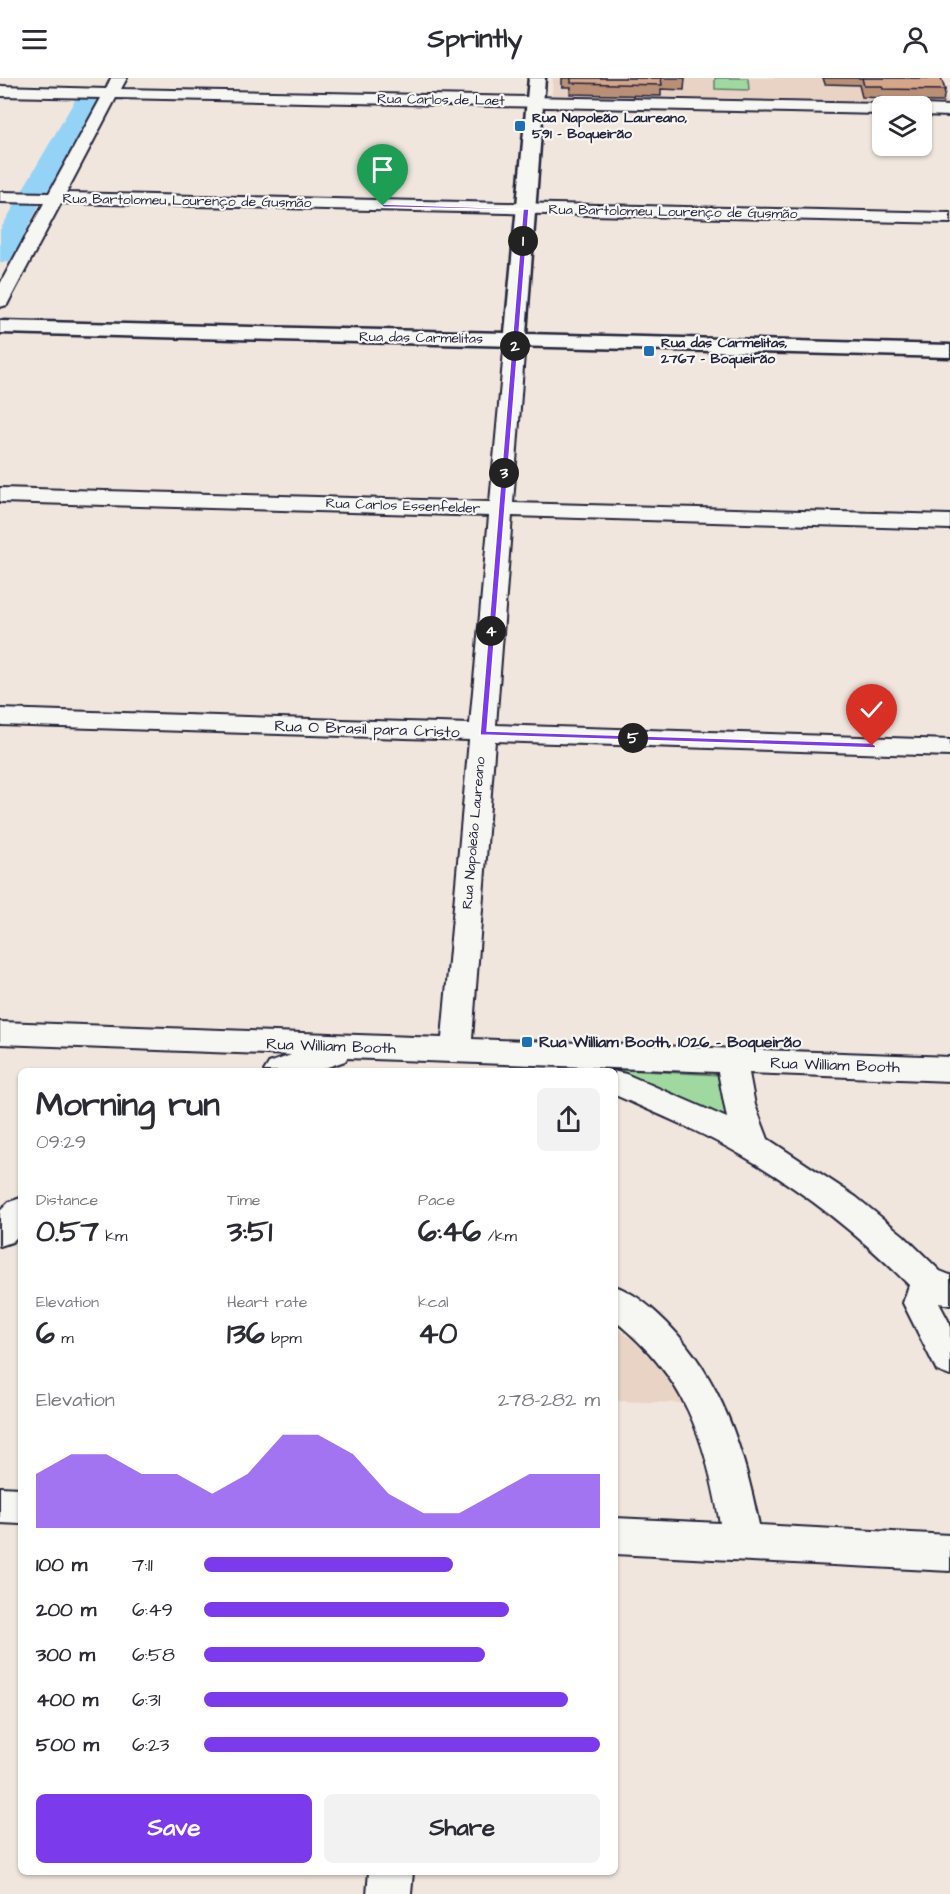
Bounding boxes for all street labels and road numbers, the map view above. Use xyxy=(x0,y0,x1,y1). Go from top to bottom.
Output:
street label: Rua Carlos de Laet xyxy=(377,89,505,111)
street label: Rua Bartolomeu Lourenço de Gusmão xyxy=(62,189,312,213)
street label: Rua Bartolomeu Lourenço de Gusmão xyxy=(548,200,798,224)
street label: Rua das Carmelitas xyxy=(359,327,483,349)
street label: Rua Carlos Essenfelder xyxy=(325,493,481,519)
street label: Rua O Brasil para Cristo xyxy=(274,715,460,743)
street label: Rua Napoleão Laureano xyxy=(457,756,491,910)
street label: Rua William Booth xyxy=(266,1033,396,1059)
street label: Rua William Booth xyxy=(770,1052,900,1078)

